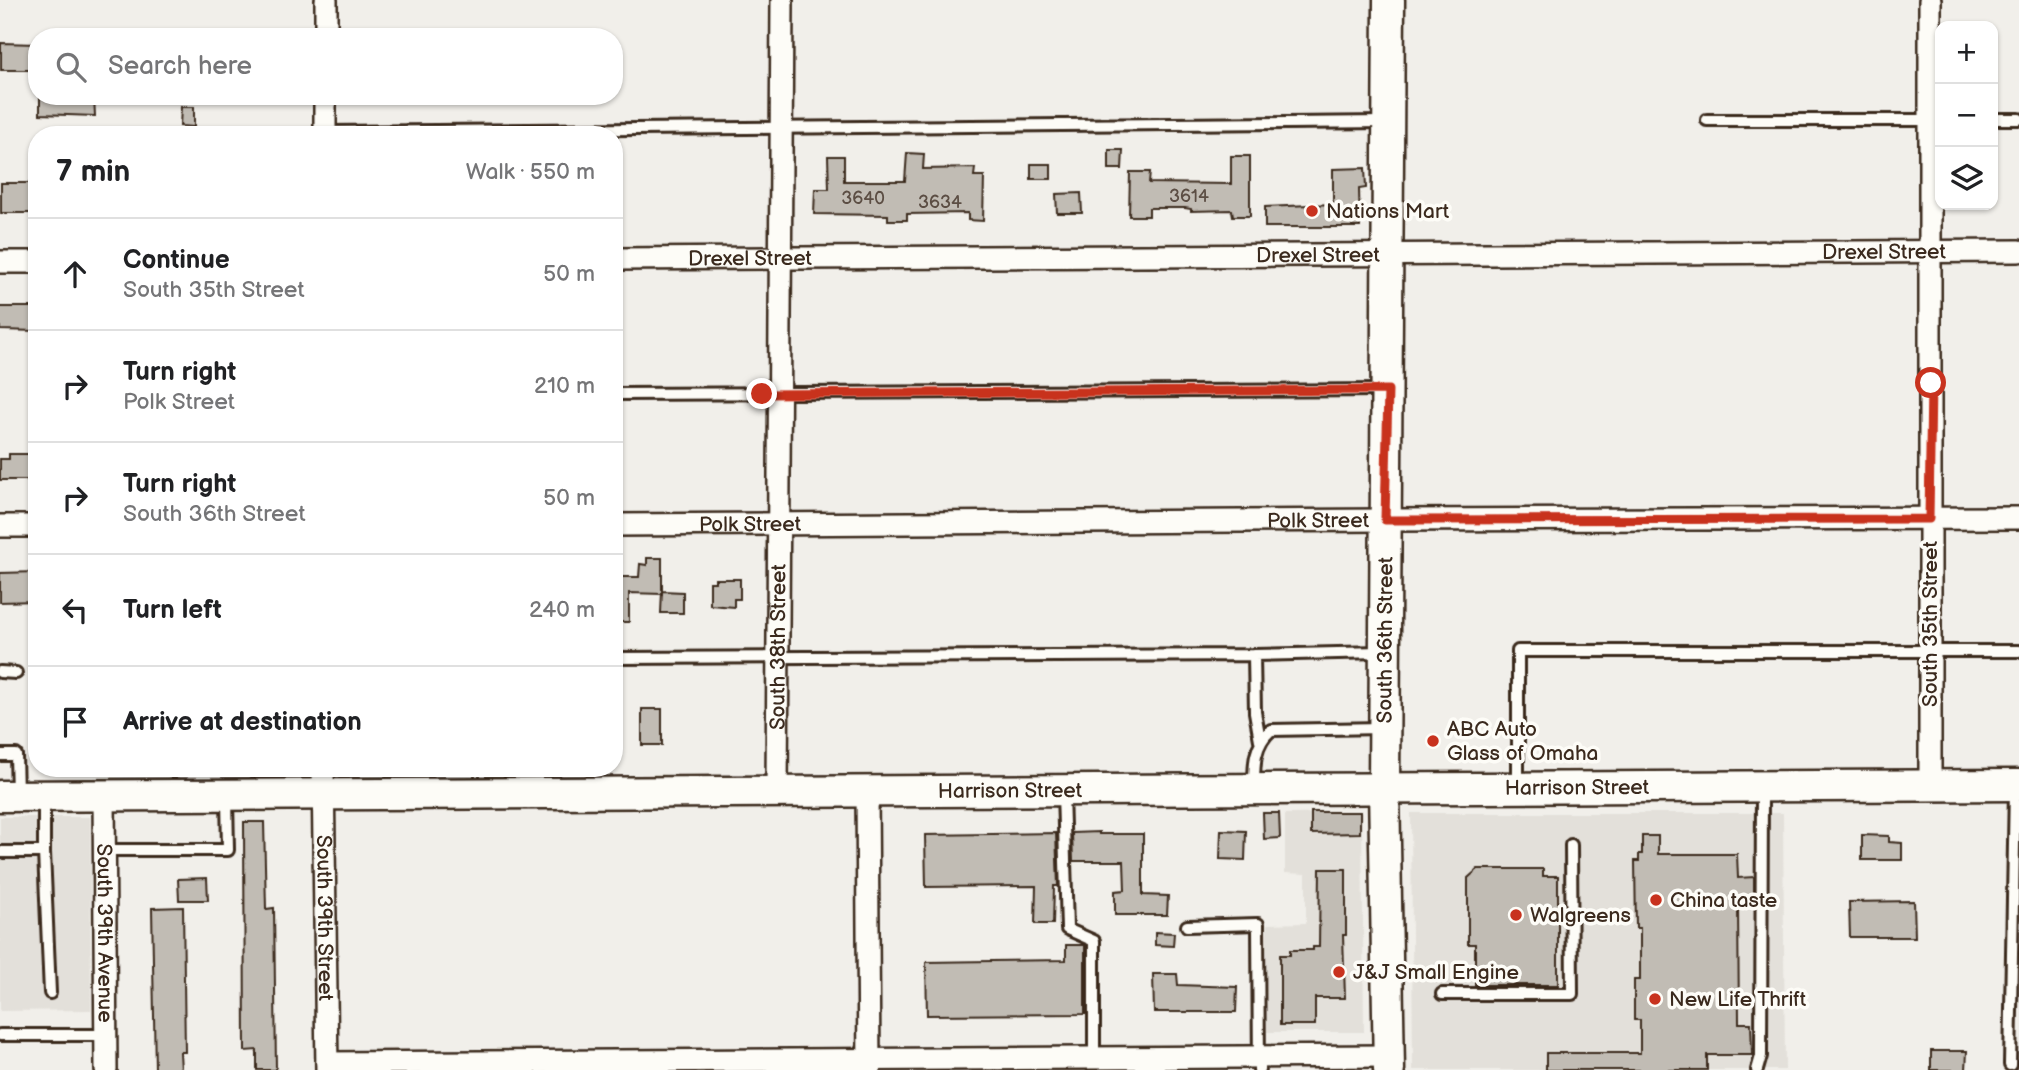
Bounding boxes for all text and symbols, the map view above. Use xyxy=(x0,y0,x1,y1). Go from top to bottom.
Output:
map controls xyxy=(1935,21,1998,210)
button: + xyxy=(1935,21,1998,84)
search box xyxy=(28,28,623,105)
icon: search xyxy=(52,48,90,86)
text: Search here xyxy=(108,51,252,82)
button: − xyxy=(1935,84,1998,147)
button: layers xyxy=(1935,147,1998,210)
text: 7 min xyxy=(56,154,130,190)
text: Walk · 550 m xyxy=(466,158,595,186)
house number: 3614 xyxy=(1169,186,1209,207)
house number: 3640 xyxy=(841,188,885,209)
house number: 3634 xyxy=(918,192,962,213)
place label: Nations Mart xyxy=(1326,199,1450,224)
marker: Nations Mart xyxy=(1304,203,1320,219)
street label: Drexel Street xyxy=(1822,239,1947,265)
street label: Drexel Street xyxy=(1256,242,1381,268)
text: Continue xyxy=(123,245,230,276)
street label: Drexel Street xyxy=(688,245,813,271)
icon: ahead xyxy=(56,255,94,293)
text: 50 m xyxy=(543,260,595,288)
text: South 35th Street xyxy=(123,276,305,304)
text: Turn right xyxy=(123,357,236,388)
icon: right xyxy=(56,367,94,405)
route start xyxy=(1915,367,1946,398)
text: 210 m xyxy=(534,372,595,400)
route end xyxy=(746,378,777,409)
text: Polk Street xyxy=(123,388,235,416)
text: Turn right xyxy=(123,469,236,500)
icon: right xyxy=(56,479,94,517)
text: 50 m xyxy=(543,484,595,512)
text: South 36th Street xyxy=(123,500,305,528)
street label: Polk Street xyxy=(1267,508,1370,533)
street label: Polk Street xyxy=(699,511,802,537)
street label: South 35th Street xyxy=(1918,541,1943,707)
street label: South 36th Street xyxy=(1372,556,1398,723)
street label: South 38th Street xyxy=(765,563,791,730)
icon: left xyxy=(56,591,94,629)
text: Turn left xyxy=(123,595,222,626)
text: 240 m xyxy=(529,596,595,624)
icon: arrive xyxy=(56,703,94,741)
text: Arrive at destination xyxy=(123,707,362,738)
place label: ABC Auto Glass of Omaha xyxy=(1447,717,1598,766)
marker: ABC Auto Glass of Omaha xyxy=(1425,733,1441,749)
street label: Harrison Street xyxy=(1505,775,1650,800)
street label: Harrison Street xyxy=(938,778,1083,803)
street label: South 39th Street xyxy=(311,835,339,1002)
street label: South 39th Avenue xyxy=(92,843,118,1023)
place label: China taste xyxy=(1670,888,1777,913)
marker: China taste xyxy=(1648,892,1664,908)
place label: Walgreens xyxy=(1530,903,1631,928)
marker: Walgreens xyxy=(1508,907,1524,923)
place label: J&J Small Engine xyxy=(1353,960,1519,985)
marker: J&J Small Engine xyxy=(1331,964,1347,980)
place label: New Life Thrift xyxy=(1669,987,1807,1012)
marker: New Life Thrift xyxy=(1647,991,1663,1007)

